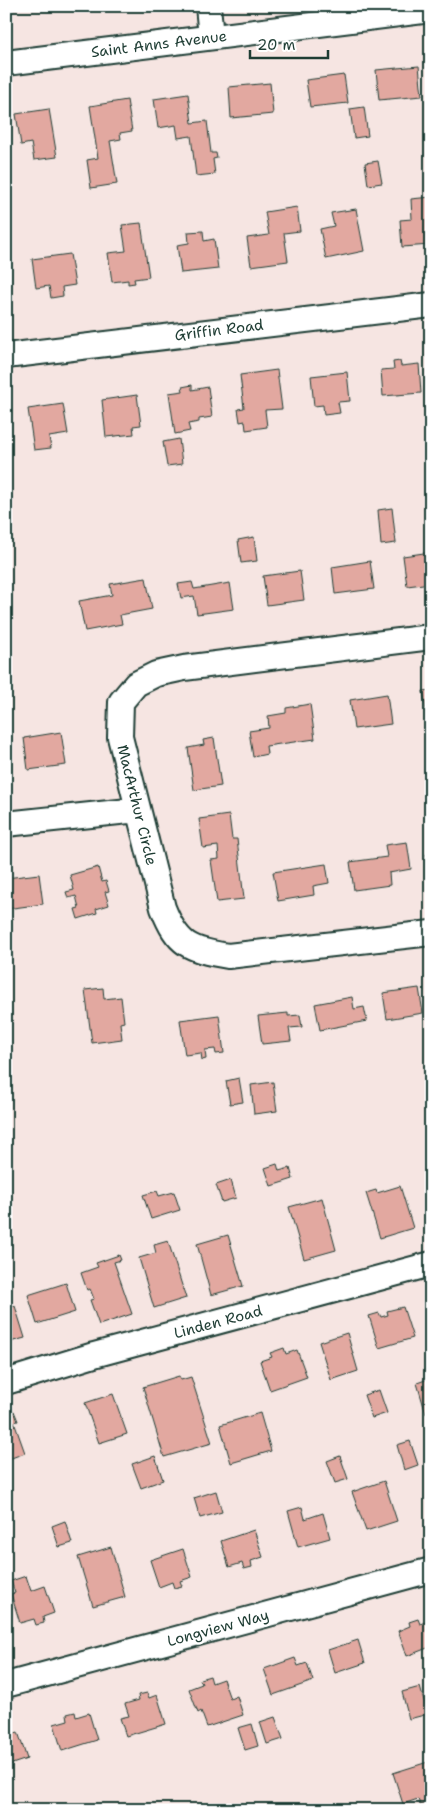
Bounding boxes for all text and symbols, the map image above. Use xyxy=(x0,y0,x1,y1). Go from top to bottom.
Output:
street label: Saint Anns Avenue xyxy=(90,26,228,62)
scale bar xyxy=(250,28,327,60)
text: 20 m xyxy=(257,35,296,55)
street label: Griffin Road xyxy=(173,315,265,345)
street label: MacArthur Circle xyxy=(112,743,162,867)
street label: Linden Road xyxy=(172,1300,265,1343)
street label: Longview Way xyxy=(165,1605,271,1651)

